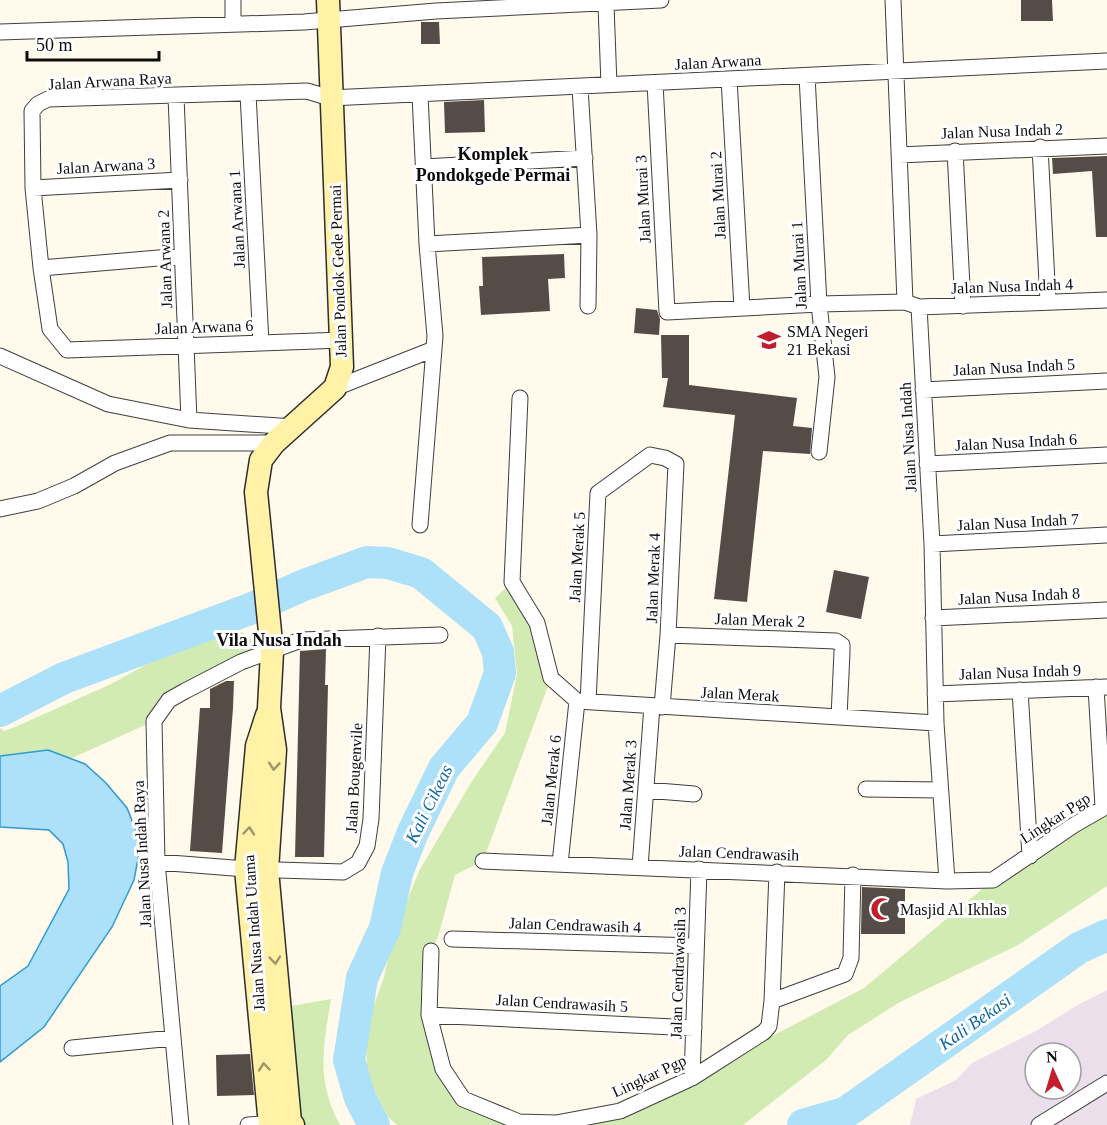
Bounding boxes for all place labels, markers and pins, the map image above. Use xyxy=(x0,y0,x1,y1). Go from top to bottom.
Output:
place label: SMA Negeri 21 Bekasi xyxy=(787,323,869,358)
school or university icon: SMA Negeri 21 Bekasi xyxy=(756,327,782,353)
mosque icon: Masjid Al Ikhlas xyxy=(869,896,895,922)
place label: Masjid Al Ikhlas xyxy=(900,901,1007,919)

